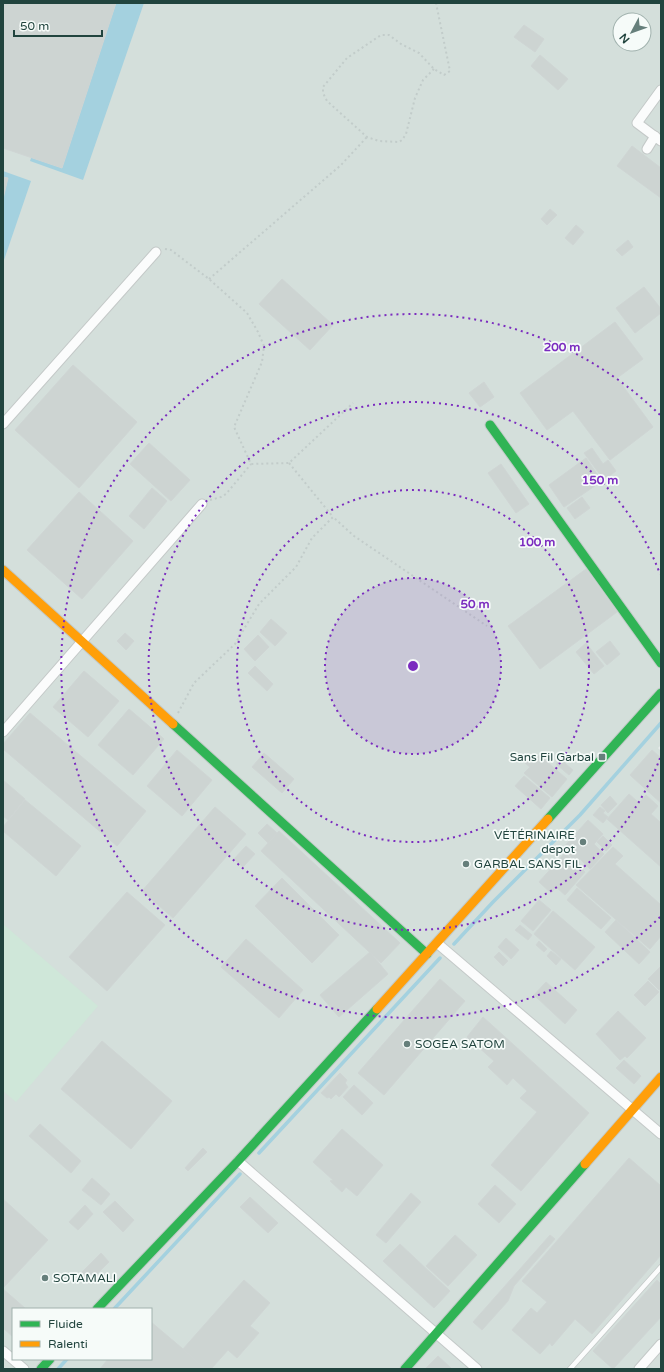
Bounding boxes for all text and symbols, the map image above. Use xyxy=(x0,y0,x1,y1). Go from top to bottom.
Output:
scale bar xyxy=(14,12,102,38)
north arrow xyxy=(612,12,652,52)
text: 50 m xyxy=(20,19,49,33)
text: N xyxy=(617,31,633,46)
text: 200 m xyxy=(544,340,580,354)
text: 150 m xyxy=(582,473,618,487)
text: 100 m xyxy=(519,535,555,549)
text: 50 m xyxy=(460,597,490,611)
centre of rings xyxy=(406,659,420,673)
place label: Sans Fil Garbal xyxy=(510,750,594,764)
marker: Sans Fil Garbal xyxy=(597,752,607,762)
place label: VÉTÉRINAIRE depot xyxy=(494,828,575,856)
marker: VÉTÉRINAIRE depot xyxy=(578,837,588,847)
place label: GARBAL SANS FIL xyxy=(474,857,582,871)
marker: GARBAL SANS FIL xyxy=(461,859,471,869)
place label: SOGEA SATOM xyxy=(415,1037,505,1051)
marker: SOGEA SATOM xyxy=(402,1039,412,1049)
place label: SOTAMALI xyxy=(53,1271,116,1285)
marker: SOTAMALI xyxy=(40,1273,50,1283)
legend xyxy=(12,1308,152,1360)
text: Fluide xyxy=(48,1317,83,1331)
text: Ralenti xyxy=(48,1337,88,1351)

